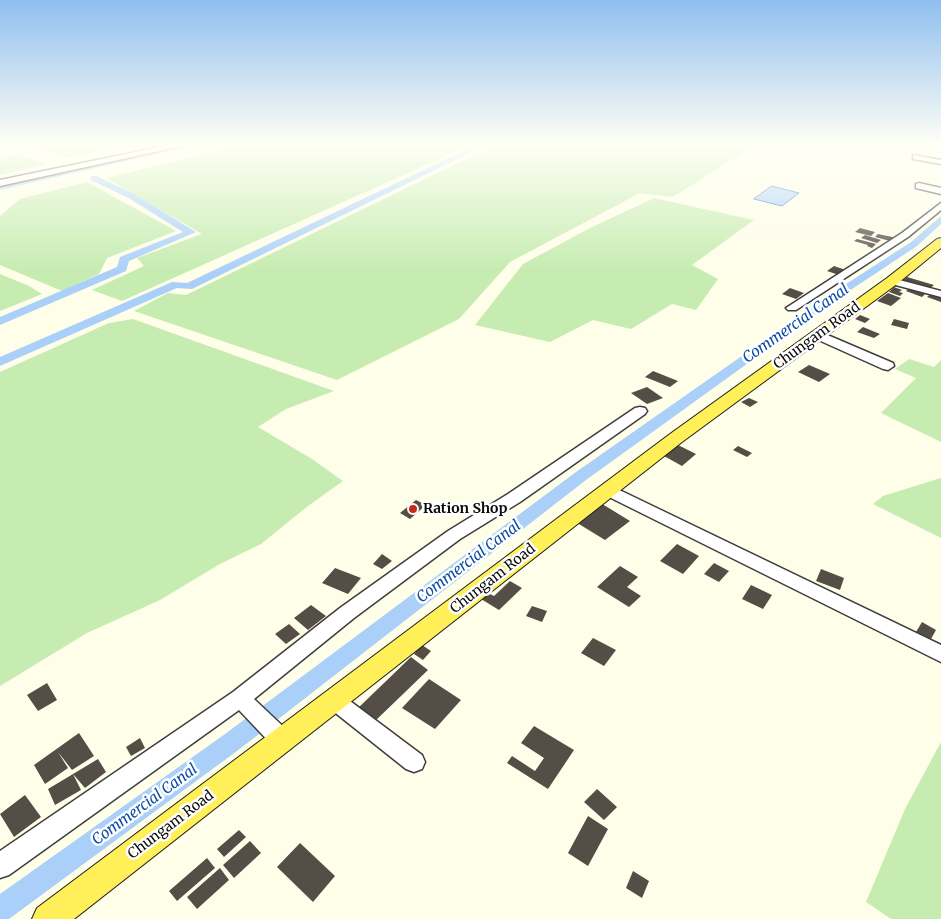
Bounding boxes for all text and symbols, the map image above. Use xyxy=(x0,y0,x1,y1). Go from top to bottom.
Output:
water label: Commercial Canal xyxy=(739,281,853,367)
street label: Chungam Road xyxy=(770,299,864,373)
place label: Ration Shop xyxy=(423,501,507,517)
marker: Ration Shop xyxy=(407,503,419,515)
water label: Commercial Canal xyxy=(413,517,525,607)
street label: Chungam Road xyxy=(447,541,539,617)
water label: Commercial Canal xyxy=(89,761,201,849)
street label: Chungam Road xyxy=(125,787,217,863)

